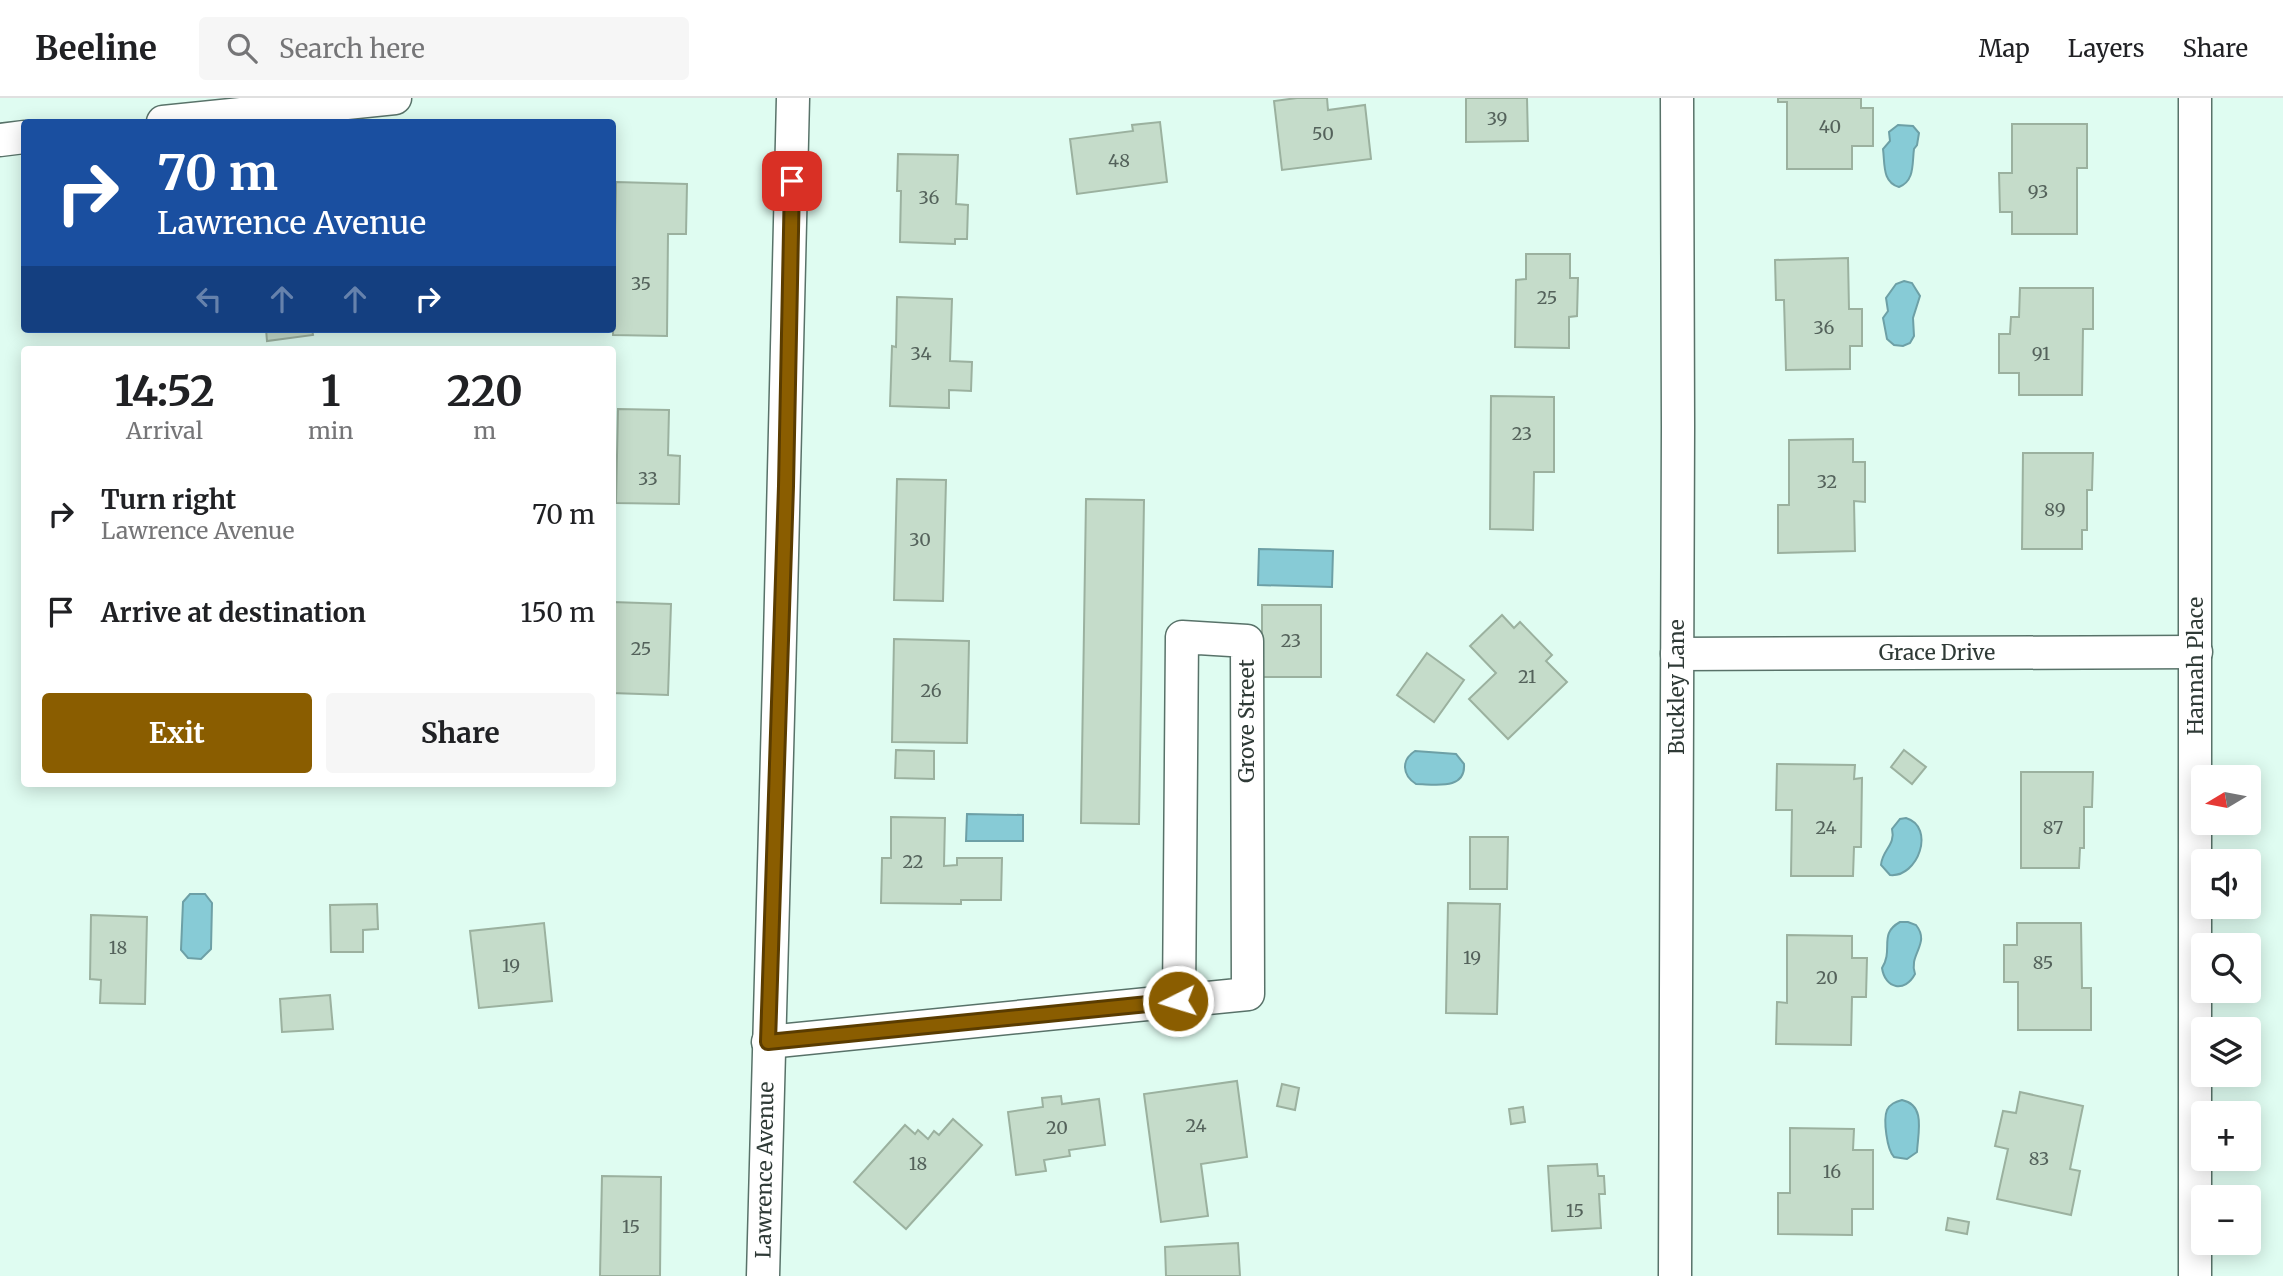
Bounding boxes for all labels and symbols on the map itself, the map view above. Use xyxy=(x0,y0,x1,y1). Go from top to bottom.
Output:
house number: 39 xyxy=(1487,107,1507,130)
house number: 40 xyxy=(1819,115,1841,138)
house number: 50 xyxy=(1312,122,1334,145)
house number: 48 xyxy=(1108,149,1130,172)
pin xyxy=(762,151,822,211)
house number: 93 xyxy=(2028,180,2048,203)
house number: 36 xyxy=(919,186,940,209)
house number: 35 xyxy=(631,272,651,295)
house number: 25 xyxy=(1537,286,1557,309)
house number: 36 xyxy=(1814,316,1835,339)
house number: 34 xyxy=(910,342,932,365)
house number: 91 xyxy=(2032,342,2050,365)
house number: 23 xyxy=(1512,422,1532,445)
house number: 33 xyxy=(638,467,658,490)
house number: 32 xyxy=(1817,470,1837,493)
house number: 89 xyxy=(2044,498,2066,521)
house number: 30 xyxy=(909,528,931,551)
street label: Hannah Place xyxy=(2182,597,2209,735)
street label: Buckley Lane xyxy=(1663,619,1690,755)
house number: 23 xyxy=(1281,629,1301,652)
house number: 25 xyxy=(631,637,651,660)
street label: Grace Drive xyxy=(1879,639,1995,666)
street label: Grove Street xyxy=(1233,659,1260,783)
house number: 21 xyxy=(1518,665,1536,688)
house number: 26 xyxy=(920,679,942,702)
north arrow xyxy=(2191,765,2261,835)
house number: 24 xyxy=(1815,816,1837,839)
house number: 87 xyxy=(2043,816,2063,839)
house number: 22 xyxy=(902,850,924,873)
house number: 18 xyxy=(109,936,127,959)
house number: 19 xyxy=(1463,946,1481,969)
house number: 85 xyxy=(2033,951,2053,974)
house number: 19 xyxy=(502,954,520,977)
position arrow xyxy=(1141,964,1215,1038)
house number: 20 xyxy=(1816,966,1838,989)
street label: Lawrence Avenue xyxy=(749,1081,780,1259)
house number: 24 xyxy=(1185,1114,1207,1137)
house number: 20 xyxy=(1046,1116,1068,1139)
house number: 83 xyxy=(2029,1147,2049,1170)
house number: 18 xyxy=(909,1152,927,1175)
house number: 16 xyxy=(1823,1160,1841,1183)
house number: 15 xyxy=(1566,1199,1584,1222)
house number: 15 xyxy=(622,1215,640,1238)

